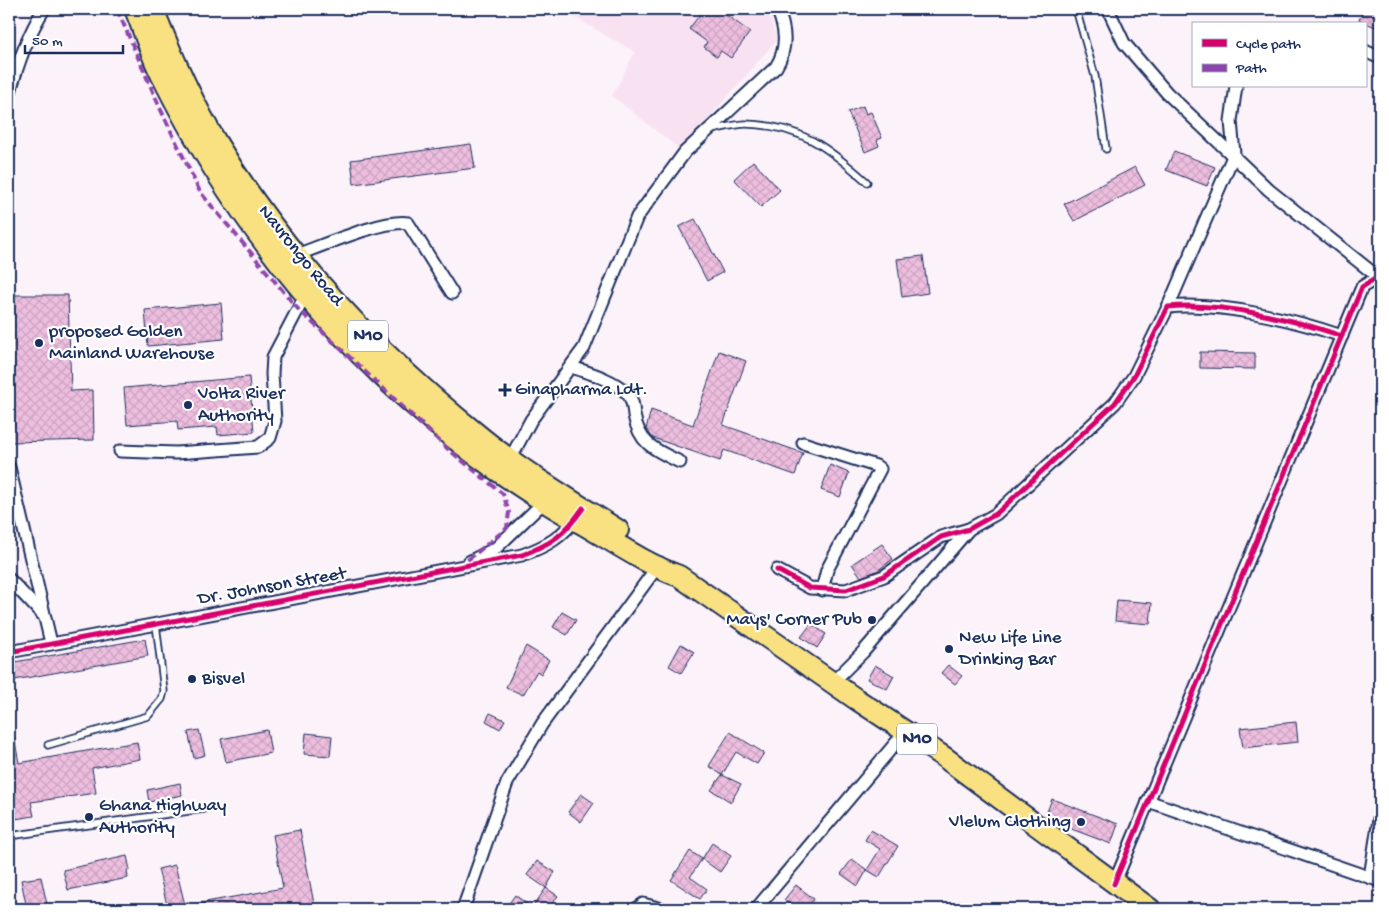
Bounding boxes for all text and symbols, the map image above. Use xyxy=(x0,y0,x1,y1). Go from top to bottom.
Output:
scale bar xyxy=(25,22,122,54)
legend xyxy=(1192,22,1366,88)
text: 50 m xyxy=(32,33,63,51)
text: Cycle path xyxy=(1236,36,1301,54)
text: Path xyxy=(1235,60,1267,78)
street label: Navrongo Road xyxy=(252,201,349,313)
place label: proposed Golden Mainland Warehouse xyxy=(48,321,214,366)
road number: N10 xyxy=(348,321,388,352)
marker: proposed Golden Mainland Warehouse xyxy=(33,337,45,349)
place label: Ginapharma Ldt. xyxy=(515,379,648,402)
place label: Volta River Authority xyxy=(197,383,287,428)
marker: Ginapharma Ldt. xyxy=(499,384,511,396)
marker: Volta River Authority xyxy=(182,399,194,411)
street label: Dr. Johnson Street xyxy=(194,562,350,612)
place label: Mays' Corner Pub xyxy=(726,609,862,632)
marker: Mays' Corner Pub xyxy=(866,614,878,626)
place label: New Life Line Drinking Bar xyxy=(957,627,1062,672)
marker: New Life Line Drinking Bar xyxy=(943,643,955,655)
place label: Bisvel xyxy=(201,668,245,691)
marker: Bisvel xyxy=(186,673,198,685)
road number: N10 xyxy=(897,724,937,754)
place label: Ghana Highway Authority xyxy=(99,795,227,840)
marker: Ghana Highway Authority xyxy=(83,811,95,823)
place label: Vlelum Clothing xyxy=(948,811,1071,834)
marker: Vlelum Clothing xyxy=(1075,816,1087,828)

